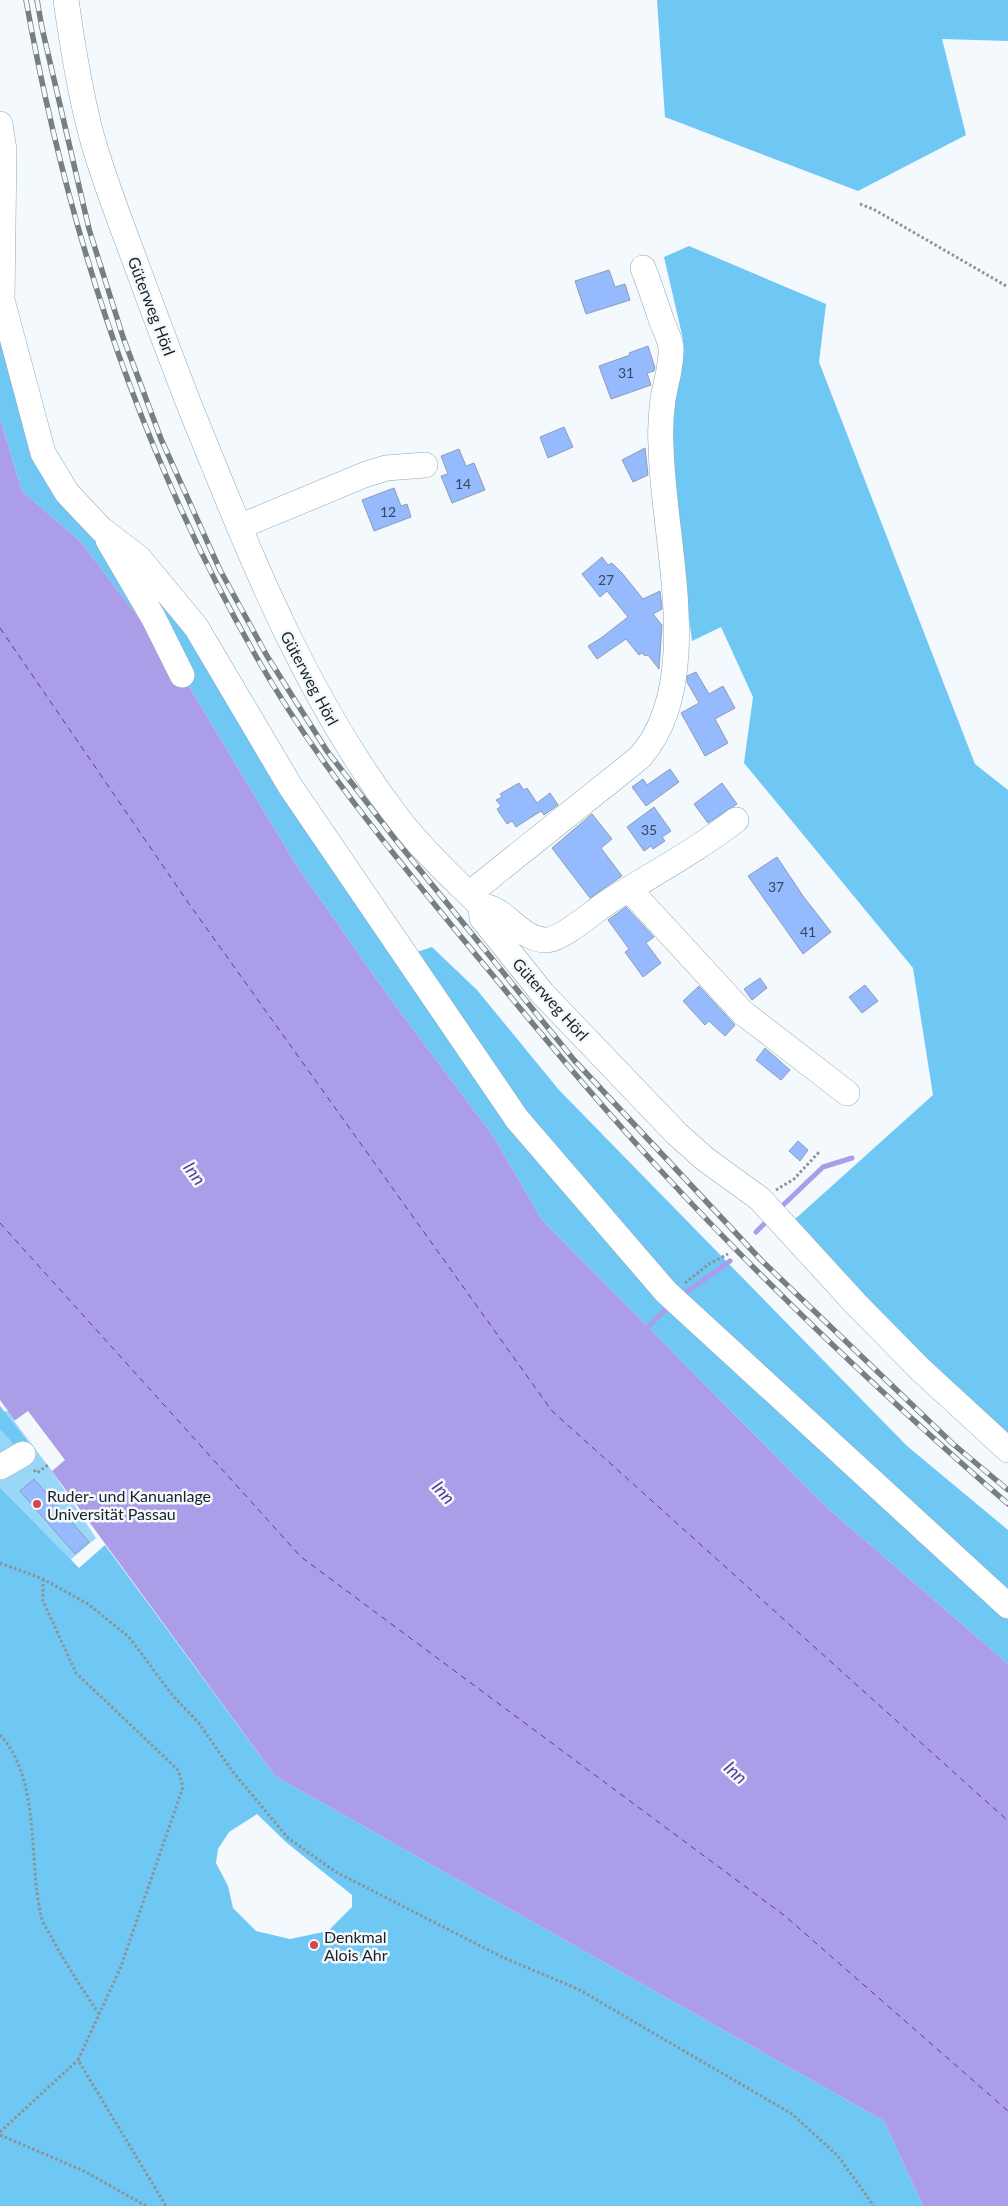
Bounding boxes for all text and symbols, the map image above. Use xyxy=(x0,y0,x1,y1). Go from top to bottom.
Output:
street label: Güterweg Hörl xyxy=(124,254,180,358)
house number: 31 xyxy=(618,364,634,381)
house number: 14 xyxy=(455,475,471,492)
house number: 12 xyxy=(380,503,396,520)
house number: 27 xyxy=(598,571,614,588)
street label: Güterweg Hörl xyxy=(277,627,343,729)
house number: 35 xyxy=(641,821,657,838)
house number: 37 xyxy=(768,878,784,895)
house number: 41 xyxy=(800,923,816,940)
street label: Güterweg Hörl xyxy=(509,954,593,1044)
water label: Inn xyxy=(179,1157,211,1189)
water label: Inn xyxy=(428,1476,460,1508)
place label: Ruder- und Kanuanlage Universität Passau xyxy=(47,1486,211,1523)
marker: Ruder- und Kanuanlage Universität Passau xyxy=(31,1498,43,1510)
water label: Inn xyxy=(720,1756,752,1788)
place label: Denkmal Alois Ahr xyxy=(324,1927,388,1964)
marker: Denkmal Alois Ahr xyxy=(308,1939,320,1951)

